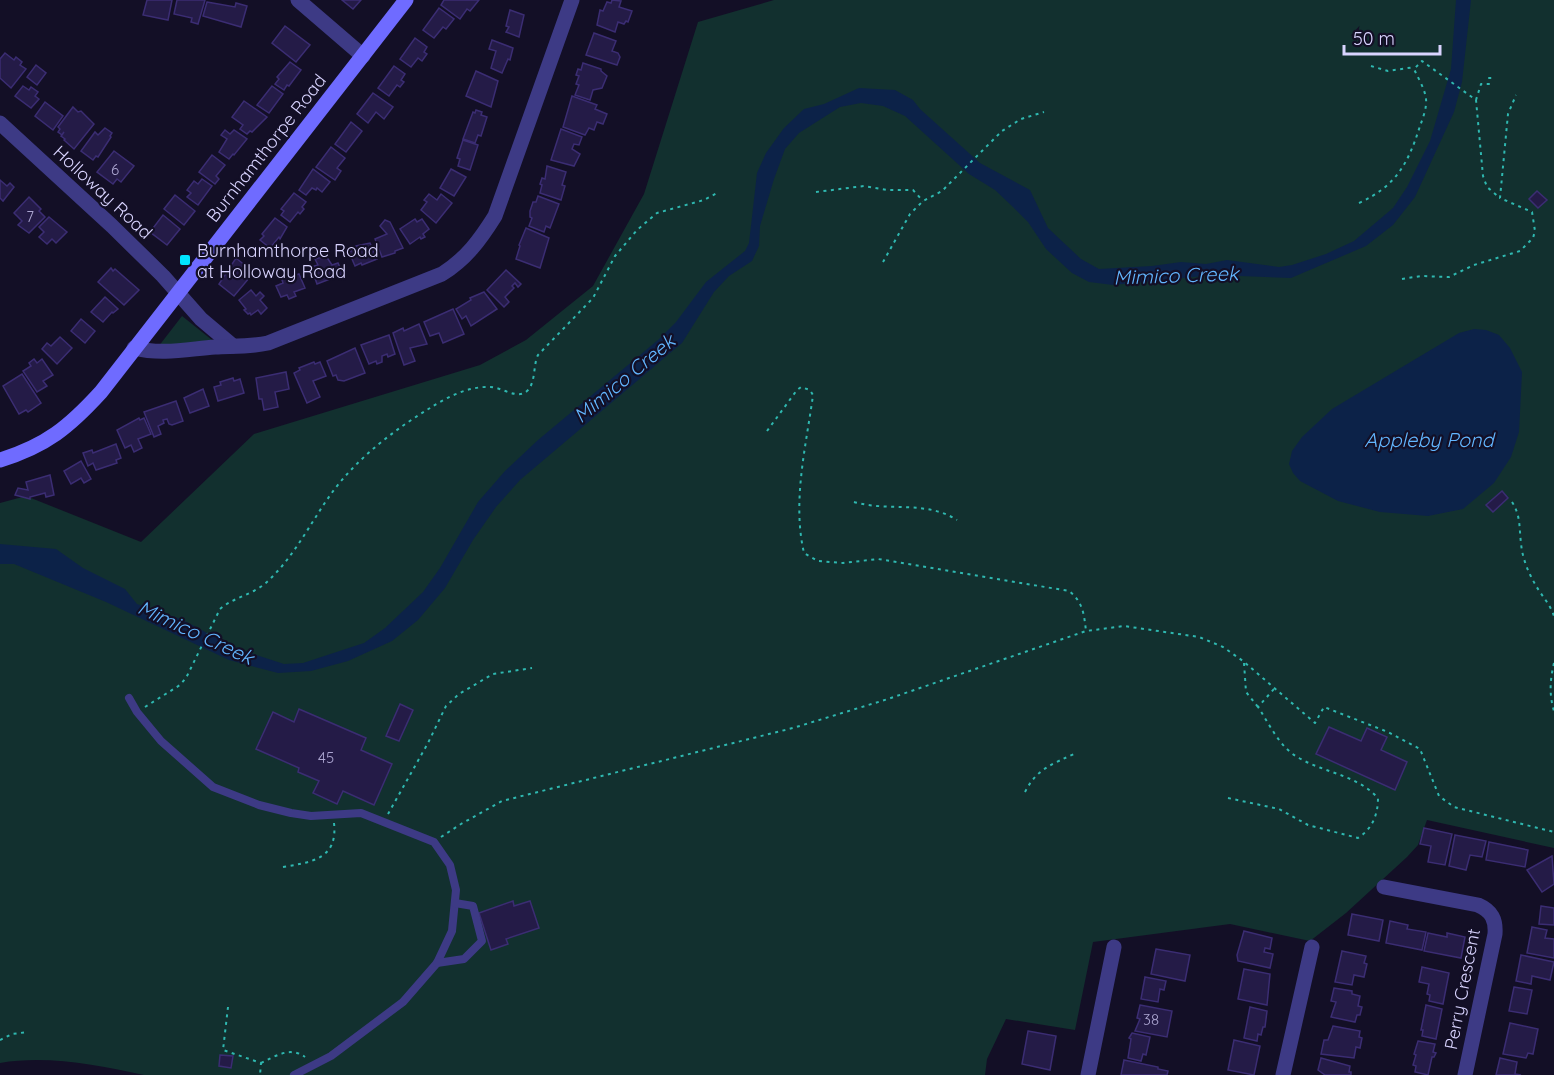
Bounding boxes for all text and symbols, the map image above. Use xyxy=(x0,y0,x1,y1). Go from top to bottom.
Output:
scale bar xyxy=(1344,18,1440,56)
text: 50 m xyxy=(1353,27,1395,50)
street label: Burnhamthorpe Road xyxy=(201,69,331,227)
street label: Holloway Road xyxy=(49,140,157,244)
house number: 6 xyxy=(111,160,119,179)
house number: 7 xyxy=(26,207,34,226)
place label: Burnhamthorpe Road at Holloway Road xyxy=(197,239,379,283)
marker: Burnhamthorpe Road at Holloway Road xyxy=(178,253,192,267)
water label: Mimico Creek xyxy=(1113,260,1241,290)
water label: Mimico Creek xyxy=(568,327,682,428)
water label: Appleby Pond xyxy=(1364,427,1497,452)
water label: Mimico Creek xyxy=(134,594,260,671)
house number: 45 xyxy=(318,748,334,767)
street label: Perry Crescent xyxy=(1439,927,1485,1051)
house number: 38 xyxy=(1143,1010,1159,1029)

